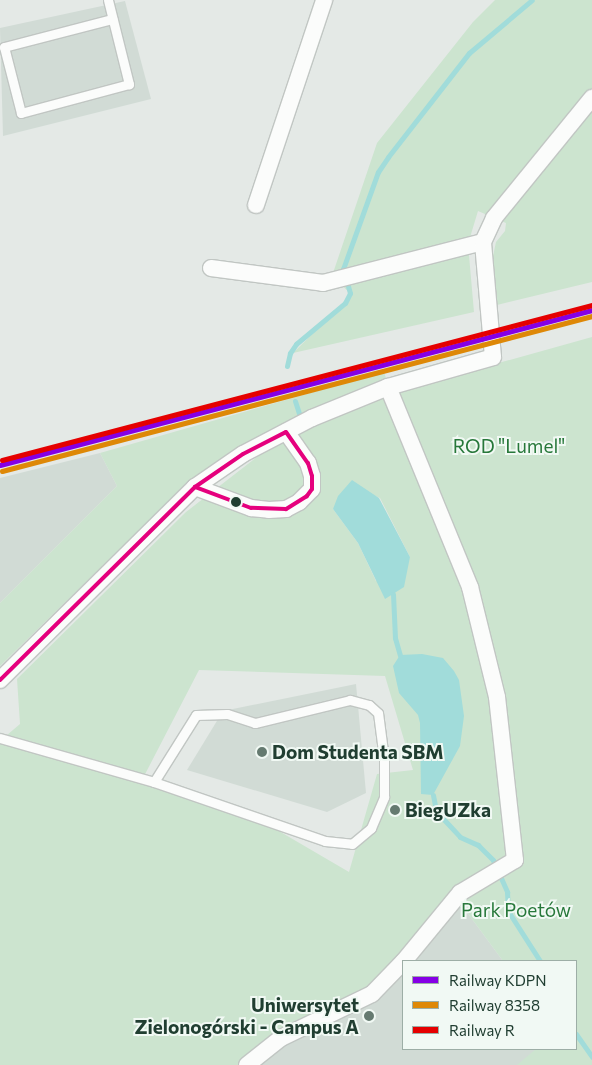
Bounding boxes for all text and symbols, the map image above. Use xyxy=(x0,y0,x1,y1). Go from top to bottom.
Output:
park label: ROD "Lumel" xyxy=(453,435,565,457)
unlabelled marker xyxy=(231,497,241,507)
place label: Dom Studenta SBM xyxy=(272,741,444,763)
marker: Dom Studenta SBM xyxy=(256,746,268,758)
place label: BiegUZka xyxy=(405,799,491,821)
marker: BiegUZka xyxy=(389,804,401,816)
park label: Park Poetów xyxy=(461,899,571,921)
legend xyxy=(402,960,577,1050)
text: Railway KDPN xyxy=(449,971,547,989)
place label: Uniwersytet Zielonogórski - Campus A xyxy=(134,994,359,1038)
text: Railway 8358 xyxy=(449,996,540,1014)
marker: Uniwersytet Zielonogórski - Campus A xyxy=(363,1010,375,1022)
text: Railway R xyxy=(449,1021,515,1039)

